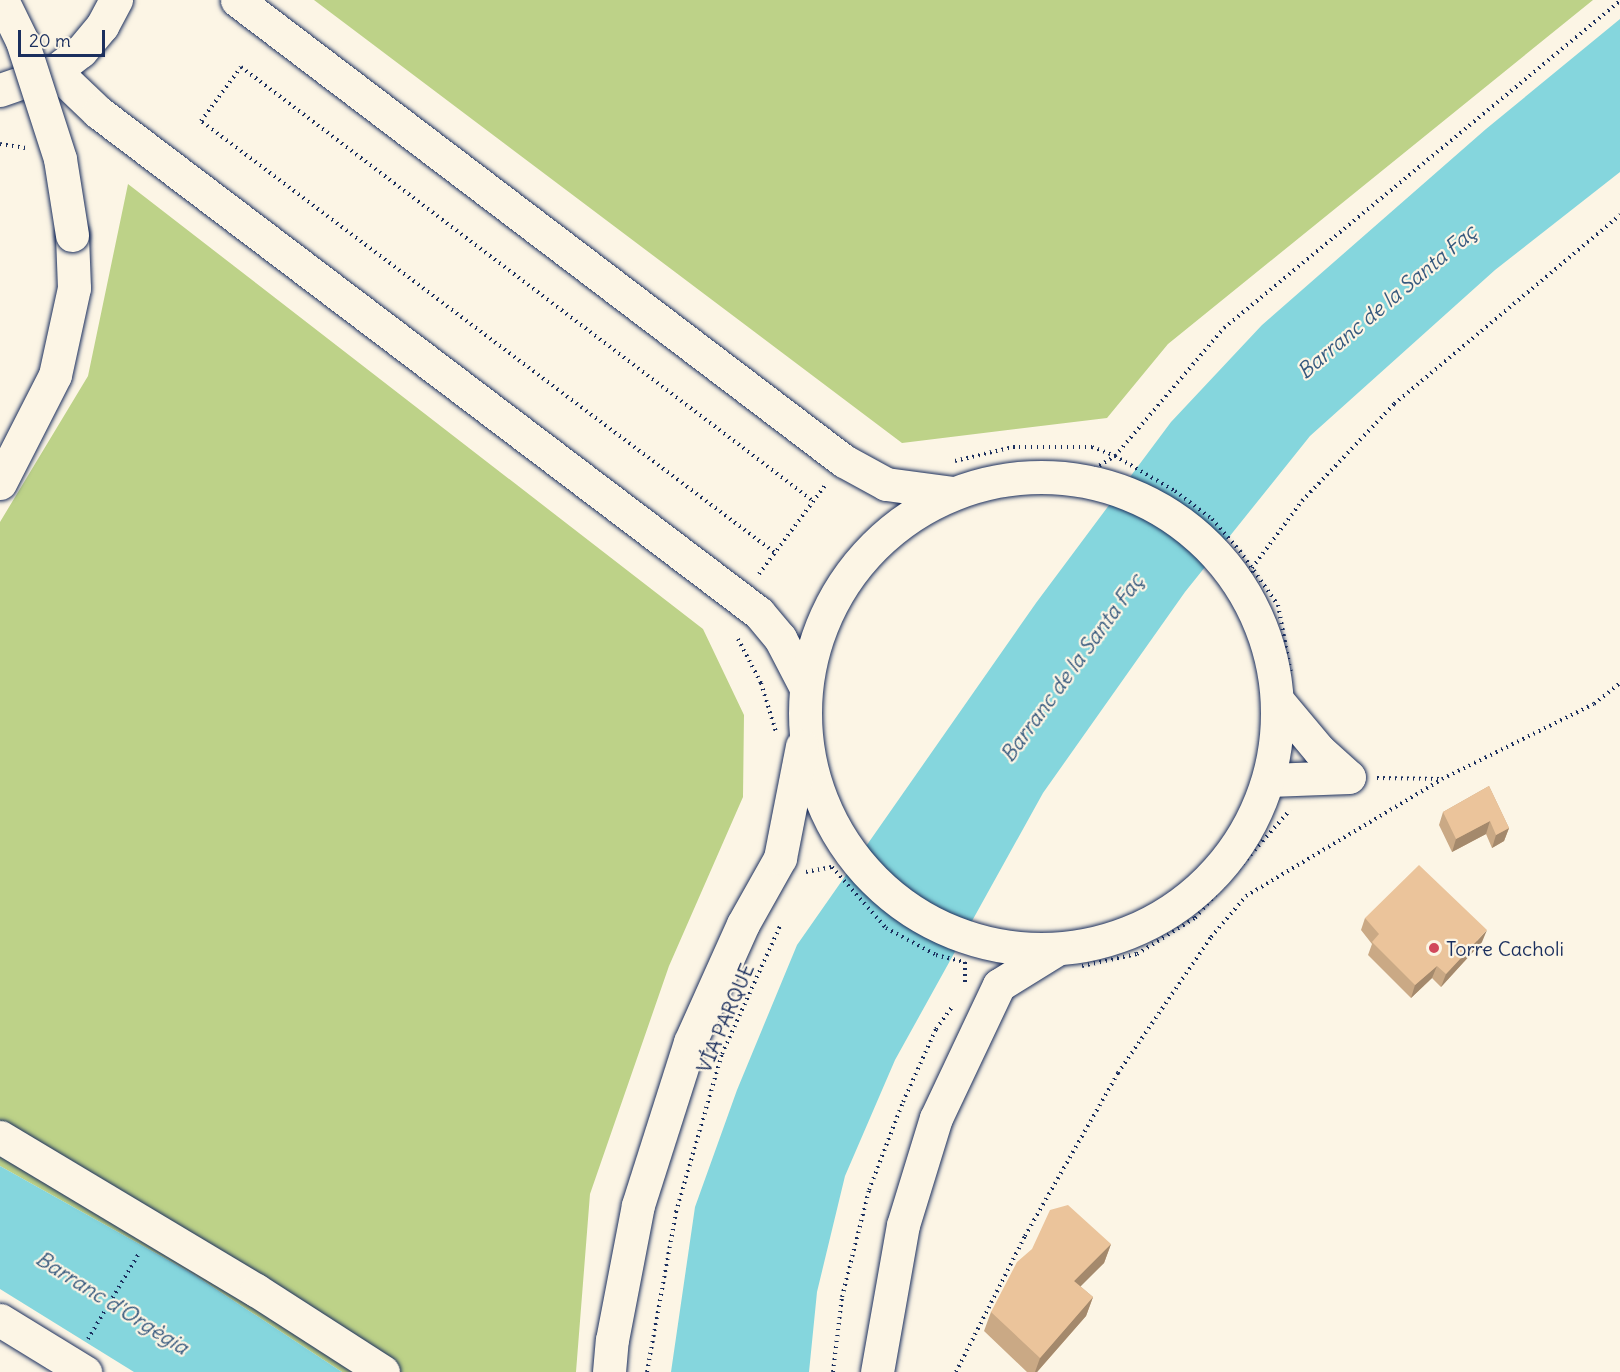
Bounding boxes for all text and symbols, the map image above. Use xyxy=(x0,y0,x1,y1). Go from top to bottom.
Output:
scale bar xyxy=(21,18,108,56)
text: 20 m xyxy=(29,29,71,52)
water label: Barranc de la Santa Faç xyxy=(1292,220,1482,384)
water label: Barranc de la Santa Faç xyxy=(995,569,1149,767)
place label: Torre Cacholi xyxy=(1446,936,1564,960)
marker: Torre Cacholi xyxy=(1427,941,1441,955)
street label: VÍA PARQUE xyxy=(691,960,759,1076)
water label: Barranc d'Orgègia xyxy=(31,1246,193,1360)

